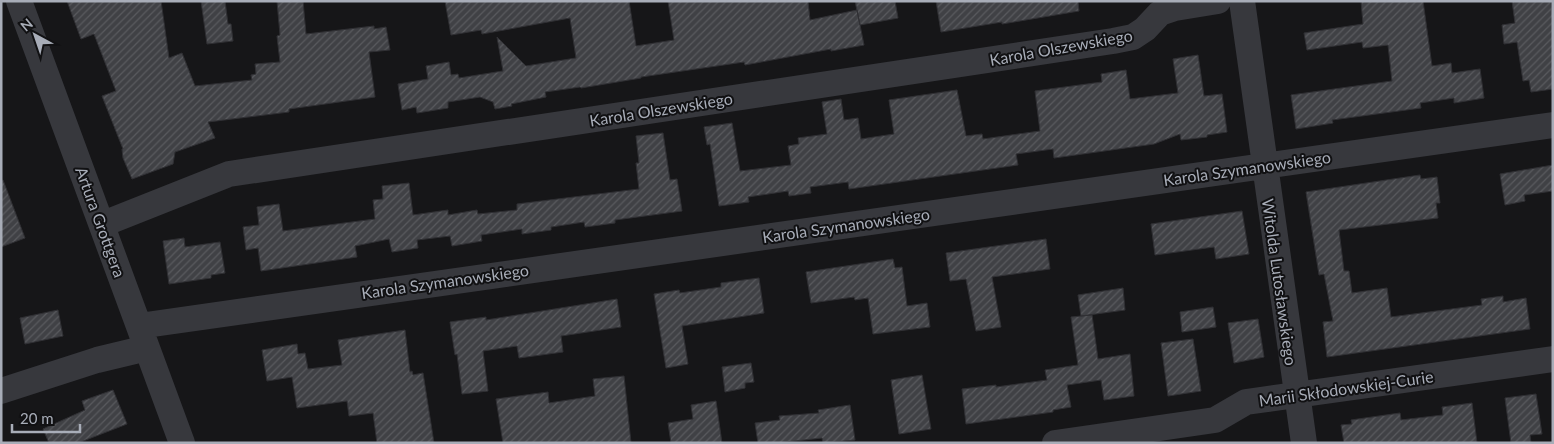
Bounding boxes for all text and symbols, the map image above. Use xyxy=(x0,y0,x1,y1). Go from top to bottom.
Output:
north arrow xyxy=(10,10,60,60)
text: N xyxy=(17,15,36,35)
street label: Karola Olszewskiego xyxy=(988,25,1134,69)
street label: Karola Olszewskiego xyxy=(588,88,734,130)
street label: Karola Szymanowskiego xyxy=(1162,147,1332,189)
street label: Artura Grottgera xyxy=(72,164,130,280)
street label: Witolda Lutosławskiego xyxy=(1259,197,1301,367)
street label: Karola Szymanowskiego xyxy=(761,204,931,246)
street label: Karola Szymanowskiego xyxy=(360,260,530,302)
street label: Marii Skłodowskiej-Curie xyxy=(1258,366,1434,410)
scale bar xyxy=(12,402,80,434)
text: 20 m xyxy=(20,409,54,427)

